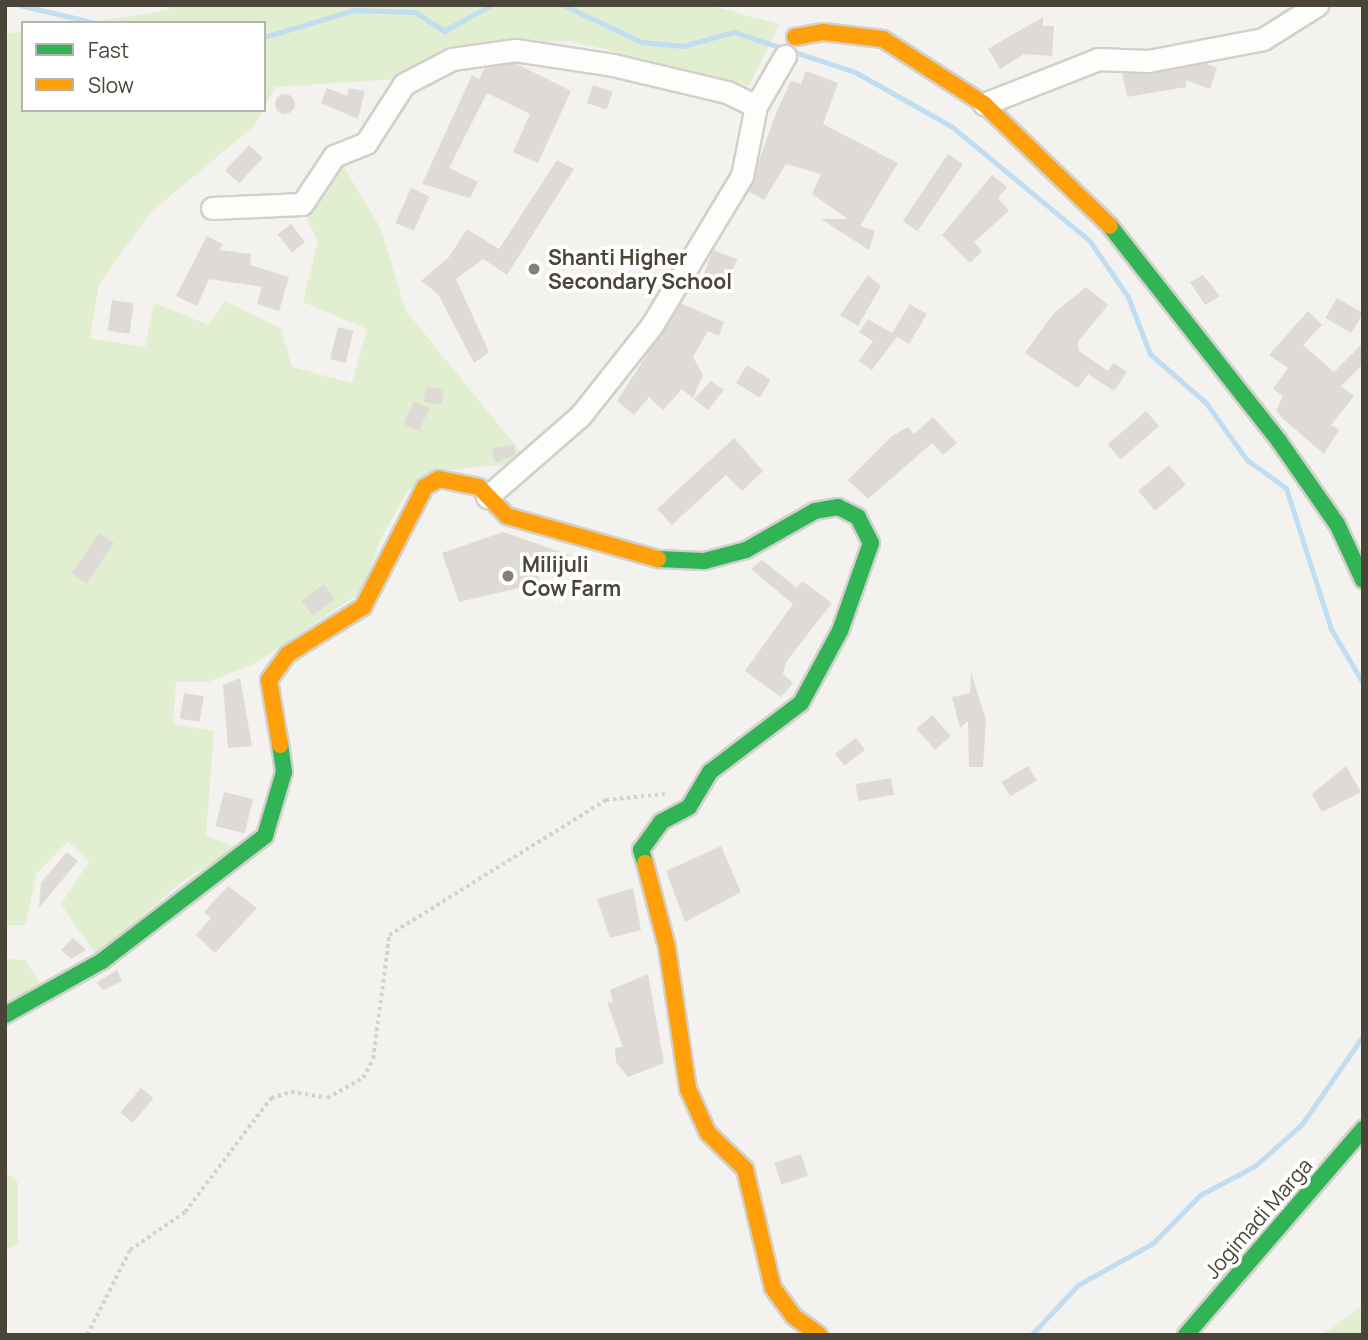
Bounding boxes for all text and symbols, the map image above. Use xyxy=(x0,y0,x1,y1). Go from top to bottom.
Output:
legend xyxy=(21,21,266,112)
text: Fast xyxy=(88,36,129,64)
text: Slow xyxy=(88,71,134,99)
place label: Shanti Higher Secondary School xyxy=(548,244,732,294)
marker: Shanti Higher Secondary School xyxy=(526,261,542,277)
place label: Milijuli Cow Farm xyxy=(522,551,621,601)
marker: Milijuli Cow Farm xyxy=(500,568,516,584)
street label: Jogimadi Marga xyxy=(1199,1153,1317,1283)

